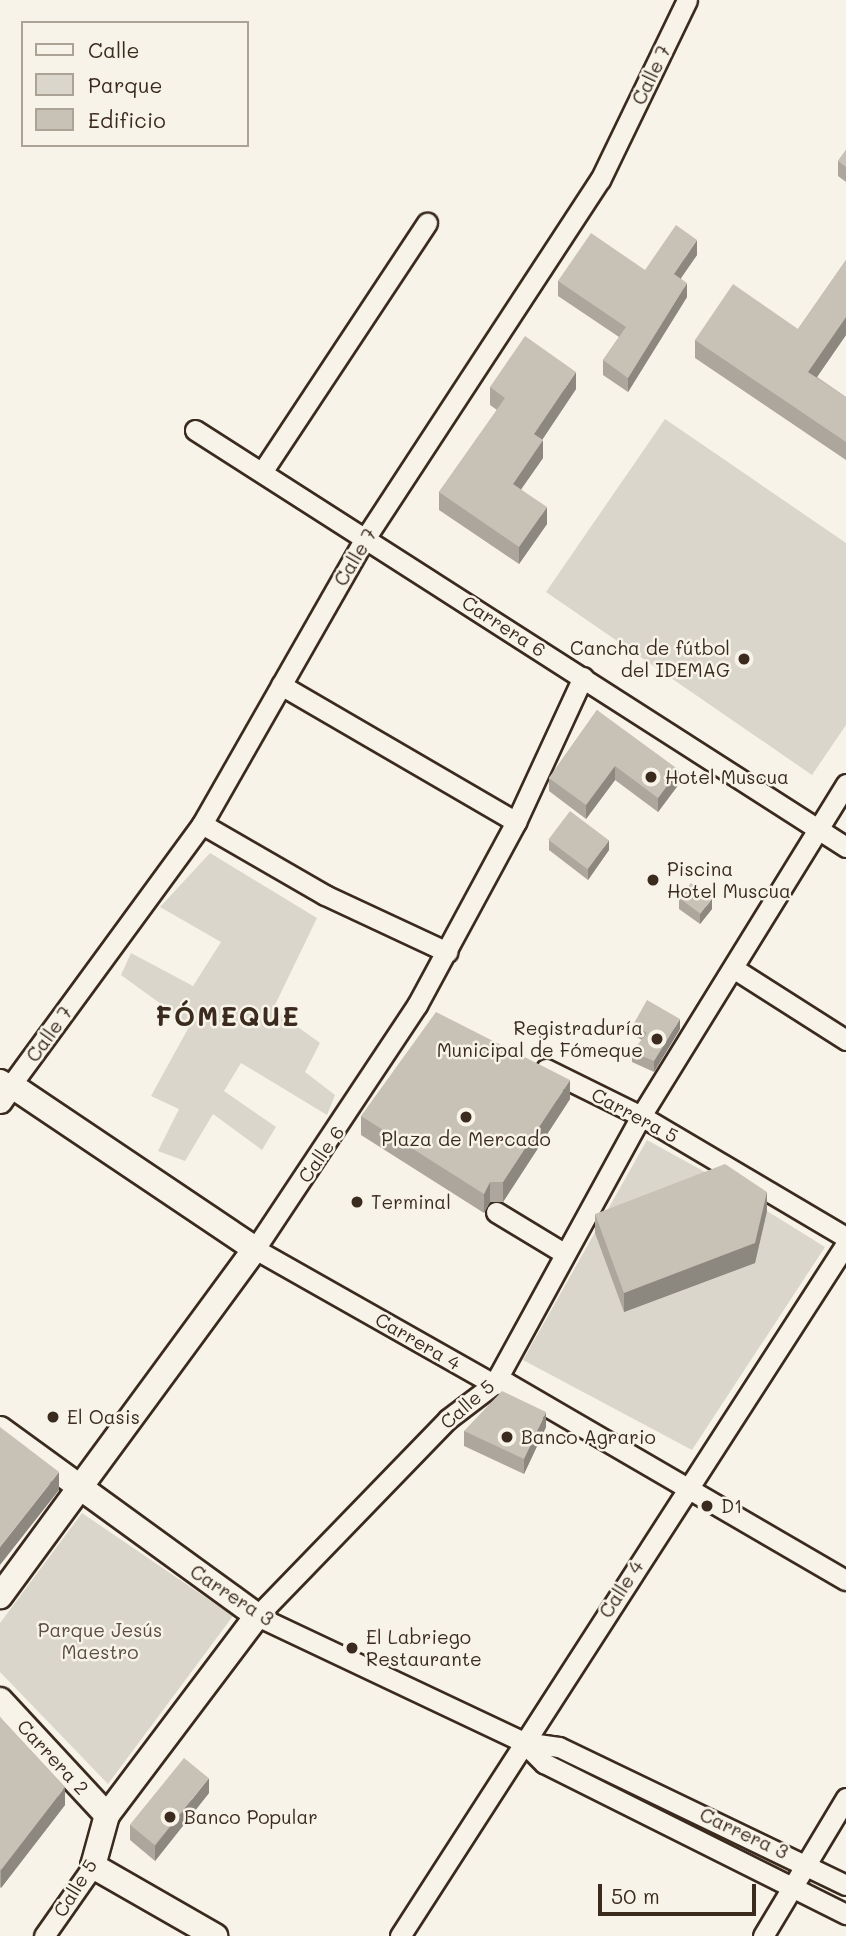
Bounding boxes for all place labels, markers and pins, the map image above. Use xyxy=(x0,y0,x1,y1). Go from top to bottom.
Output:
place label: Cancha de fútbol del IDEMAG xyxy=(570,637,730,681)
marker: Cancha de fútbol del IDEMAG xyxy=(736,651,752,667)
place label: Hotel Muscua xyxy=(665,766,789,788)
marker: Hotel Muscua xyxy=(643,769,659,785)
place label: Piscina Hotel Muscua xyxy=(667,858,791,902)
marker: Piscina Hotel Muscua xyxy=(645,872,661,888)
place label: Registraduría Municipal de Fómeque xyxy=(437,1017,643,1061)
marker: Registraduría Municipal de Fómeque xyxy=(649,1031,665,1047)
marker: Plaza de Mercado xyxy=(458,1109,474,1125)
place label: Plaza de Mercado xyxy=(381,1128,551,1150)
place label: Terminal xyxy=(371,1191,451,1213)
marker: Terminal xyxy=(349,1194,365,1210)
place label: El Oasis xyxy=(67,1406,140,1428)
marker: El Oasis xyxy=(45,1409,61,1425)
place label: Banco Agrario xyxy=(521,1426,656,1448)
marker: Banco Agrario xyxy=(499,1429,515,1445)
place label: D1 xyxy=(721,1495,743,1517)
marker: D1 xyxy=(699,1498,715,1514)
place label: El Labriego Restaurante xyxy=(366,1626,482,1670)
marker: El Labriego Restaurante xyxy=(344,1640,360,1656)
place label: Banco Popular xyxy=(184,1806,318,1828)
marker: Banco Popular xyxy=(162,1809,178,1825)

